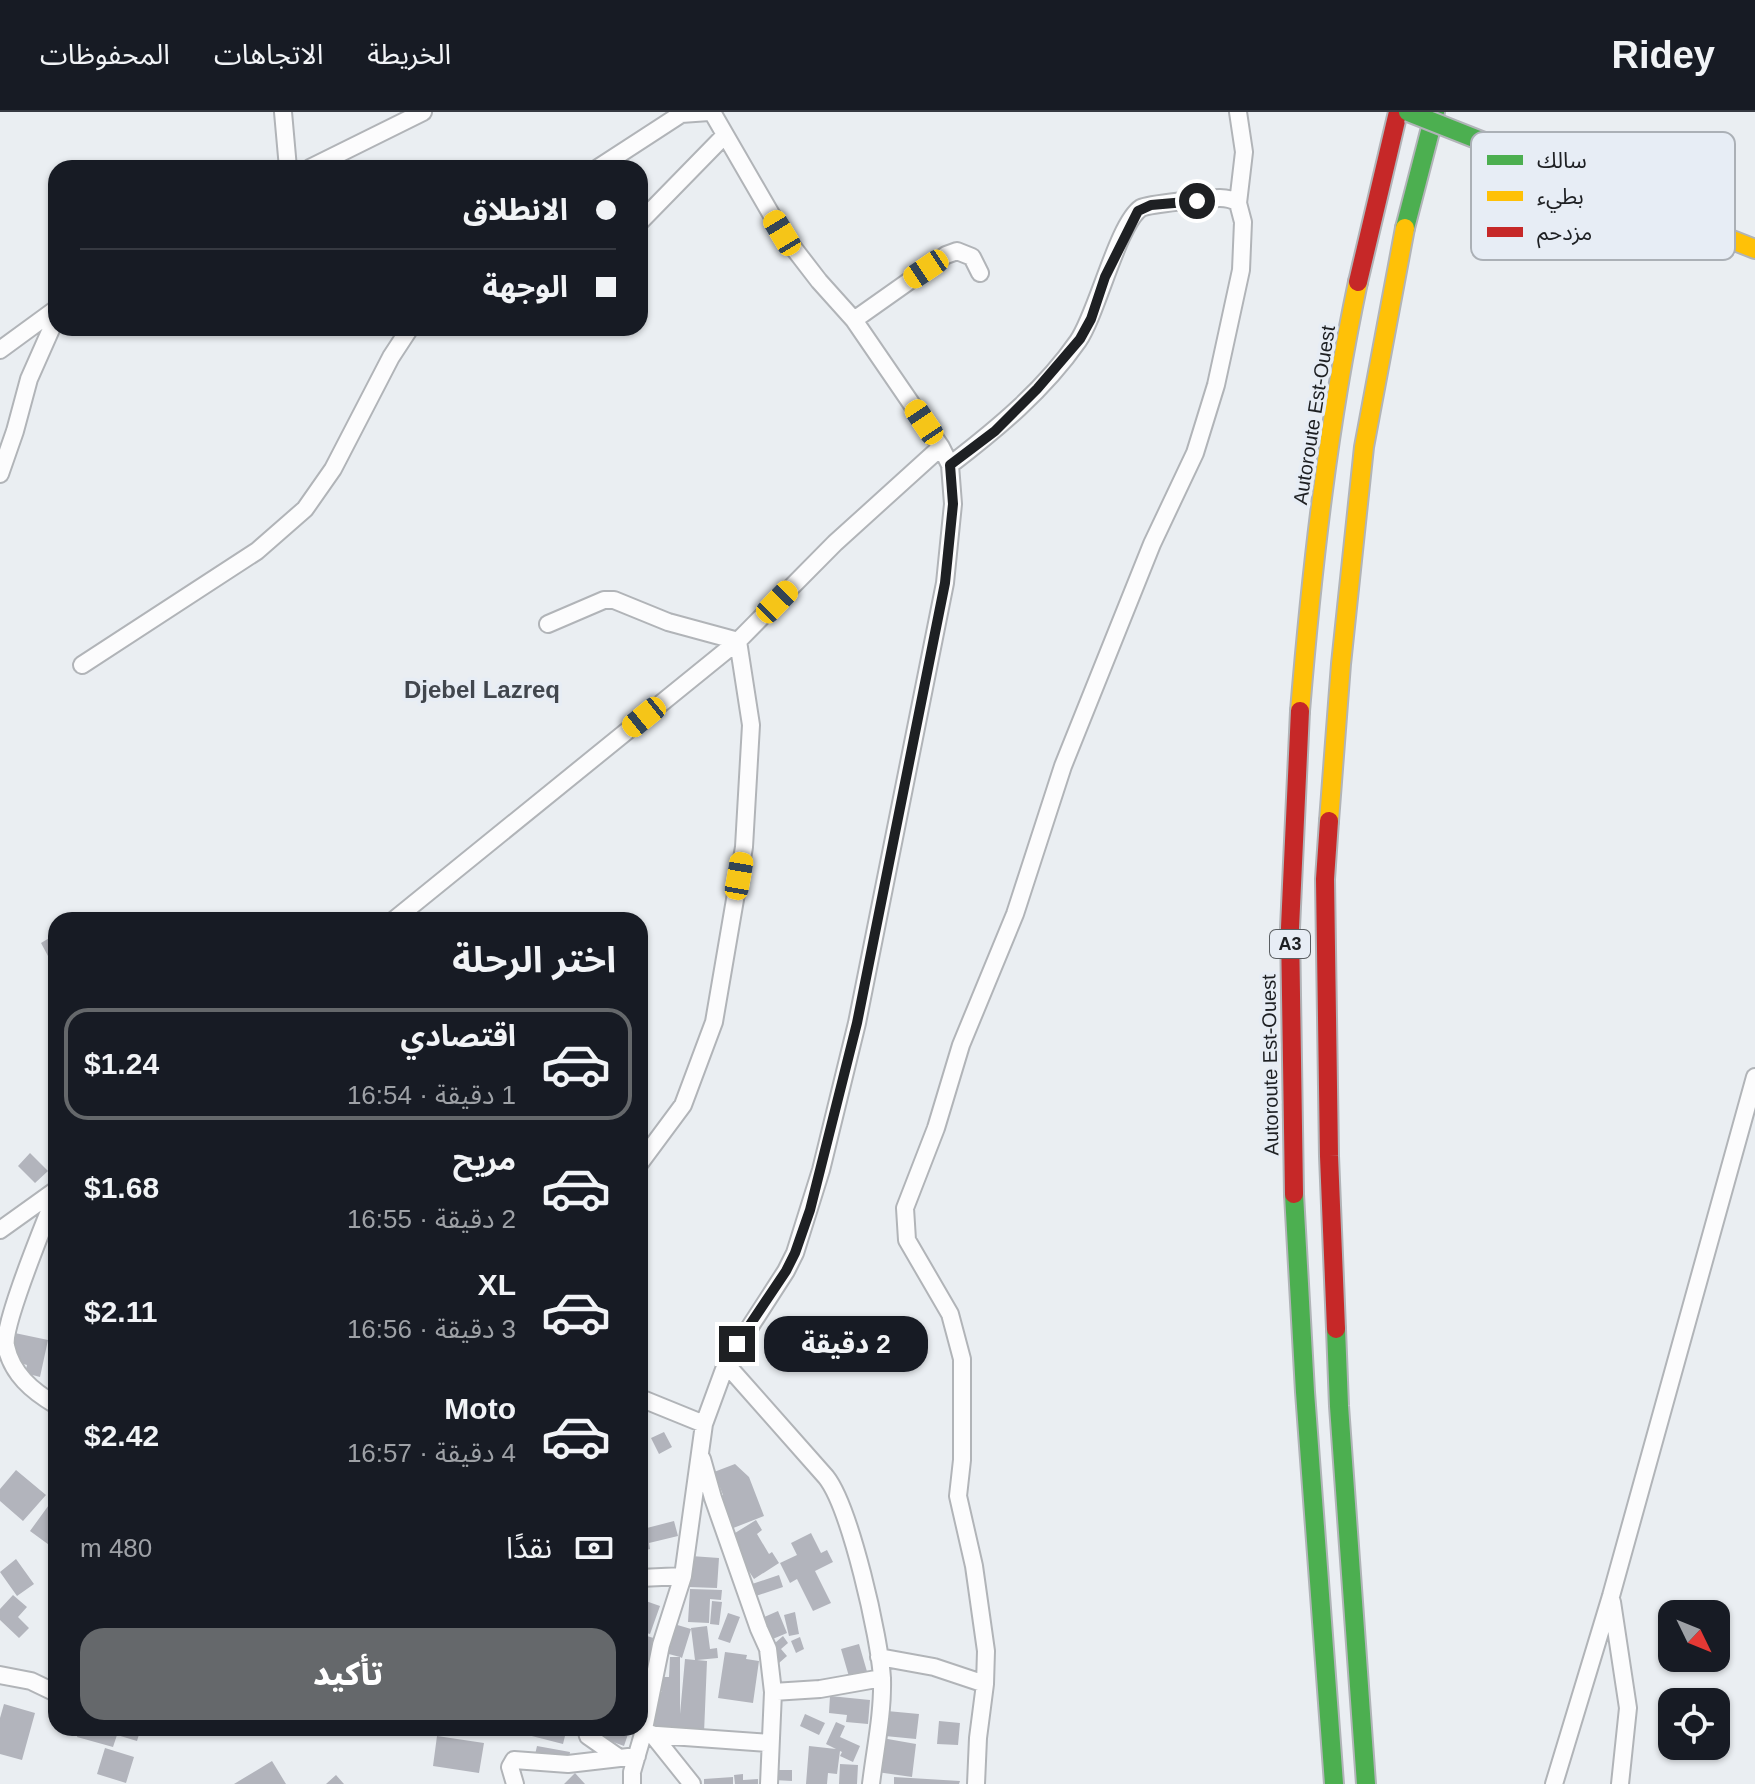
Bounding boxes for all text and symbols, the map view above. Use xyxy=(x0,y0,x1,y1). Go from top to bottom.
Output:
text: Ridey xyxy=(1612,34,1715,76)
text: المحفوظات xyxy=(40,39,170,70)
text: الاتجاهات xyxy=(214,39,323,70)
text: الخريطة xyxy=(367,39,451,70)
legend xyxy=(1471,132,1735,260)
text: سالك xyxy=(1537,148,1587,173)
route start xyxy=(1179,183,1215,219)
text: بطيء xyxy=(1537,184,1584,213)
text: الانطلاق xyxy=(463,193,568,226)
car xyxy=(759,206,805,260)
text: مزدحم xyxy=(1537,220,1592,249)
car xyxy=(899,246,953,292)
text: الوجهة xyxy=(483,270,568,303)
street label: Autoroute Est-Ouest xyxy=(1289,323,1339,506)
car xyxy=(901,395,947,449)
car xyxy=(752,576,802,628)
district label: Djebel Lazreq xyxy=(404,676,560,703)
car xyxy=(618,693,670,741)
car xyxy=(723,850,755,902)
road number: A3 xyxy=(1270,930,1310,958)
text: اختر الرحلة xyxy=(452,939,616,980)
street label: Autoroute Est-Ouest xyxy=(1257,974,1283,1156)
text: اقتصادي xyxy=(401,1019,516,1052)
icon: car xyxy=(540,1028,612,1100)
text: $1.24 xyxy=(84,1047,159,1080)
text: 1 دقيقة · 16:54 xyxy=(347,1080,516,1110)
text: مريح xyxy=(453,1143,516,1176)
icon: car xyxy=(540,1152,612,1224)
text: $1.68 xyxy=(84,1171,159,1204)
text: 2 دقيقة · 16:55 xyxy=(347,1204,516,1234)
text: XL xyxy=(478,1268,516,1301)
icon: car xyxy=(540,1276,612,1348)
text: $2.11 xyxy=(84,1295,157,1328)
text: 3 دقيقة · 16:56 xyxy=(347,1314,516,1344)
callout: 2 دقيقة xyxy=(765,1316,929,1372)
route end xyxy=(719,1326,755,1362)
text: 2 دقيقة xyxy=(801,1329,891,1359)
text: Moto xyxy=(444,1392,516,1425)
icon: car xyxy=(540,1400,612,1472)
text: $2.42 xyxy=(84,1419,159,1452)
text: 4 دقيقة · 16:57 xyxy=(347,1438,516,1468)
icon: cash xyxy=(572,1526,616,1570)
text: نقدًا xyxy=(506,1531,552,1564)
text: 480 m xyxy=(80,1533,152,1563)
north arrow xyxy=(1658,1600,1730,1672)
map controls xyxy=(1658,1600,1730,1760)
button: تأكيد xyxy=(80,1628,616,1720)
button: locate xyxy=(1658,1688,1730,1760)

